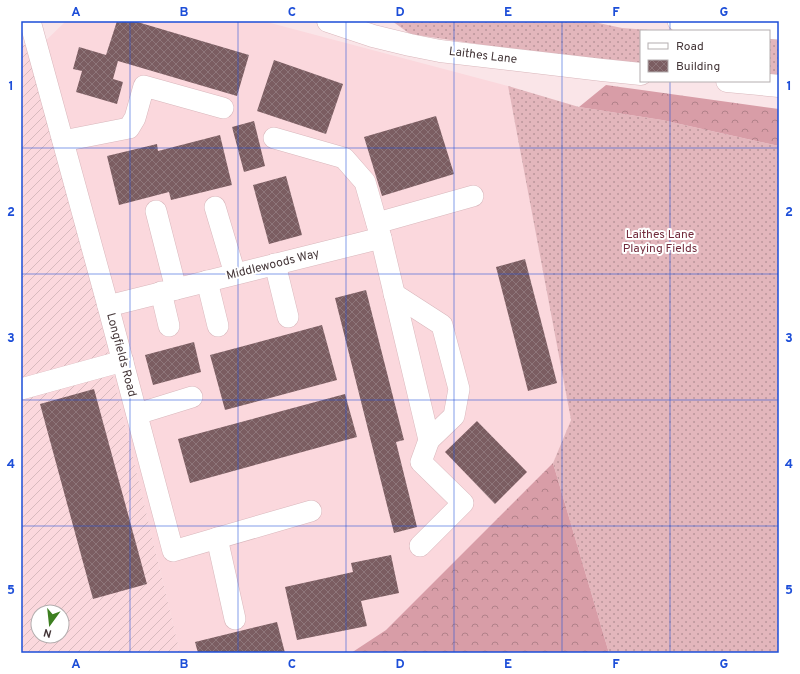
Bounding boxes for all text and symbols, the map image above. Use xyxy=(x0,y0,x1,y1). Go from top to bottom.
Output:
text: A xyxy=(71,5,81,21)
text: B xyxy=(180,5,189,21)
text: C xyxy=(288,5,296,21)
text: D xyxy=(395,5,405,21)
text: E xyxy=(504,5,512,21)
text: F xyxy=(612,5,620,21)
text: G xyxy=(720,5,729,21)
legend xyxy=(640,30,770,82)
text: Road xyxy=(676,39,704,55)
street label: Laithes Lane xyxy=(448,44,518,68)
text: Building xyxy=(676,59,720,75)
text: 1 xyxy=(8,79,14,95)
text: 1 xyxy=(786,79,792,95)
text: 2 xyxy=(7,205,15,221)
text: 2 xyxy=(785,205,793,221)
park label: Laithes Lane Playing Fields xyxy=(623,227,697,257)
street label: Middlewoods Way xyxy=(225,246,321,284)
street label: Longfields Road xyxy=(102,311,140,399)
text: 3 xyxy=(7,331,15,347)
text: 3 xyxy=(785,331,793,347)
text: 4 xyxy=(7,457,15,473)
text: 4 xyxy=(785,457,793,473)
text: 5 xyxy=(7,583,15,599)
text: 5 xyxy=(785,583,793,599)
north arrow xyxy=(30,604,70,644)
text: N xyxy=(42,625,53,640)
text: A xyxy=(71,657,81,673)
text: B xyxy=(180,657,189,673)
text: C xyxy=(288,657,296,673)
text: D xyxy=(395,657,405,673)
text: E xyxy=(504,657,512,673)
text: F xyxy=(612,657,620,673)
text: G xyxy=(720,657,729,673)

